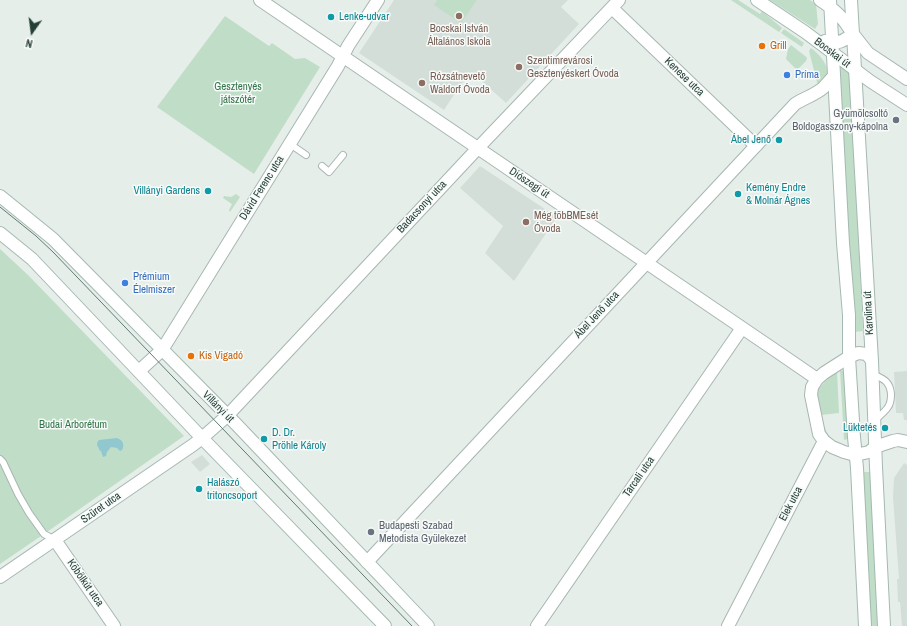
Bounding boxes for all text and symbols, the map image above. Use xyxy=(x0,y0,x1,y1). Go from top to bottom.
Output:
place label: Lenke-udvar xyxy=(339,10,389,24)
marker: Bocskai István Általános Iskola xyxy=(454,11,464,21)
north arrow xyxy=(12,12,52,52)
marker: Lenke-udvar xyxy=(326,12,336,22)
place label: Bocskai István Általános Iskola xyxy=(427,22,491,48)
street label: Bocskai út xyxy=(811,35,853,71)
text: N xyxy=(24,36,34,51)
place label: Grill xyxy=(770,39,787,53)
marker: Grill xyxy=(757,41,767,51)
place label: Szentimrevárosi Gesztenyéskert Óvoda xyxy=(527,54,619,80)
street label: Kenese utca xyxy=(661,55,707,99)
marker: Szentimrevárosi Gesztenyéskert Óvoda xyxy=(514,62,524,72)
place label: Príma xyxy=(795,68,819,82)
place label: Rózsátnevető Waldorf Óvoda xyxy=(430,70,490,96)
marker: Príma xyxy=(782,70,792,80)
marker: Rózsátnevető Waldorf Óvoda xyxy=(417,78,427,88)
park label: Gesztenyés játszótér xyxy=(214,80,262,106)
place label: Gyümölcsoltó Boldogasszony-kápolna xyxy=(792,107,888,133)
marker: Gyümölcsoltó Boldogasszony-kápolna xyxy=(891,115,901,125)
place label: Ábel Jenő xyxy=(731,133,771,147)
marker: Ábel Jenő xyxy=(774,135,784,145)
street label: Dávid Ferenc utca xyxy=(237,153,287,223)
street label: Diószegi út xyxy=(506,165,552,201)
street label: Badacsonyi utca xyxy=(394,178,450,236)
place label: Kemény Endre & Molnár Ágnes xyxy=(746,181,810,207)
place label: Villányi Gardens xyxy=(133,184,200,198)
marker: Villányi Gardens xyxy=(203,186,213,196)
marker: Kemény Endre & Molnár Ágnes xyxy=(733,189,743,199)
place label: Még töbBMEsét Óvoda xyxy=(534,209,598,235)
marker: Még töbBMEsét Óvoda xyxy=(521,217,531,227)
place label: Prémium Élelmiszer xyxy=(133,270,175,296)
marker: Prémium Élelmiszer xyxy=(120,278,130,288)
street label: Ábel Jenő utca xyxy=(572,289,622,341)
street label: Karolina út xyxy=(861,291,877,335)
place label: Kis Vigadó xyxy=(199,349,243,363)
marker: Kis Vigadó xyxy=(186,351,196,361)
street label: Villányi út xyxy=(199,388,237,426)
park label: Budai Arborétum xyxy=(39,418,107,432)
place label: Lüktetés xyxy=(843,421,877,435)
marker: Lüktetés xyxy=(880,423,890,433)
place label: D. Dr. Pröhle Károly xyxy=(272,426,326,452)
marker: D. Dr. Pröhle Károly xyxy=(259,434,269,444)
street label: Tarcali utca xyxy=(620,454,658,500)
place label: Halászó tritoncsoport xyxy=(207,476,257,502)
marker: Halászó tritoncsoport xyxy=(194,484,204,494)
street label: Elek utca xyxy=(776,485,806,523)
street label: Szüret utca xyxy=(79,490,123,526)
place label: Budapesti Szabad Metodista Gyülekezet xyxy=(379,519,466,545)
marker: Budapesti Szabad Metodista Gyülekezet xyxy=(366,527,376,537)
street label: Köbölkút utca xyxy=(64,557,106,609)

